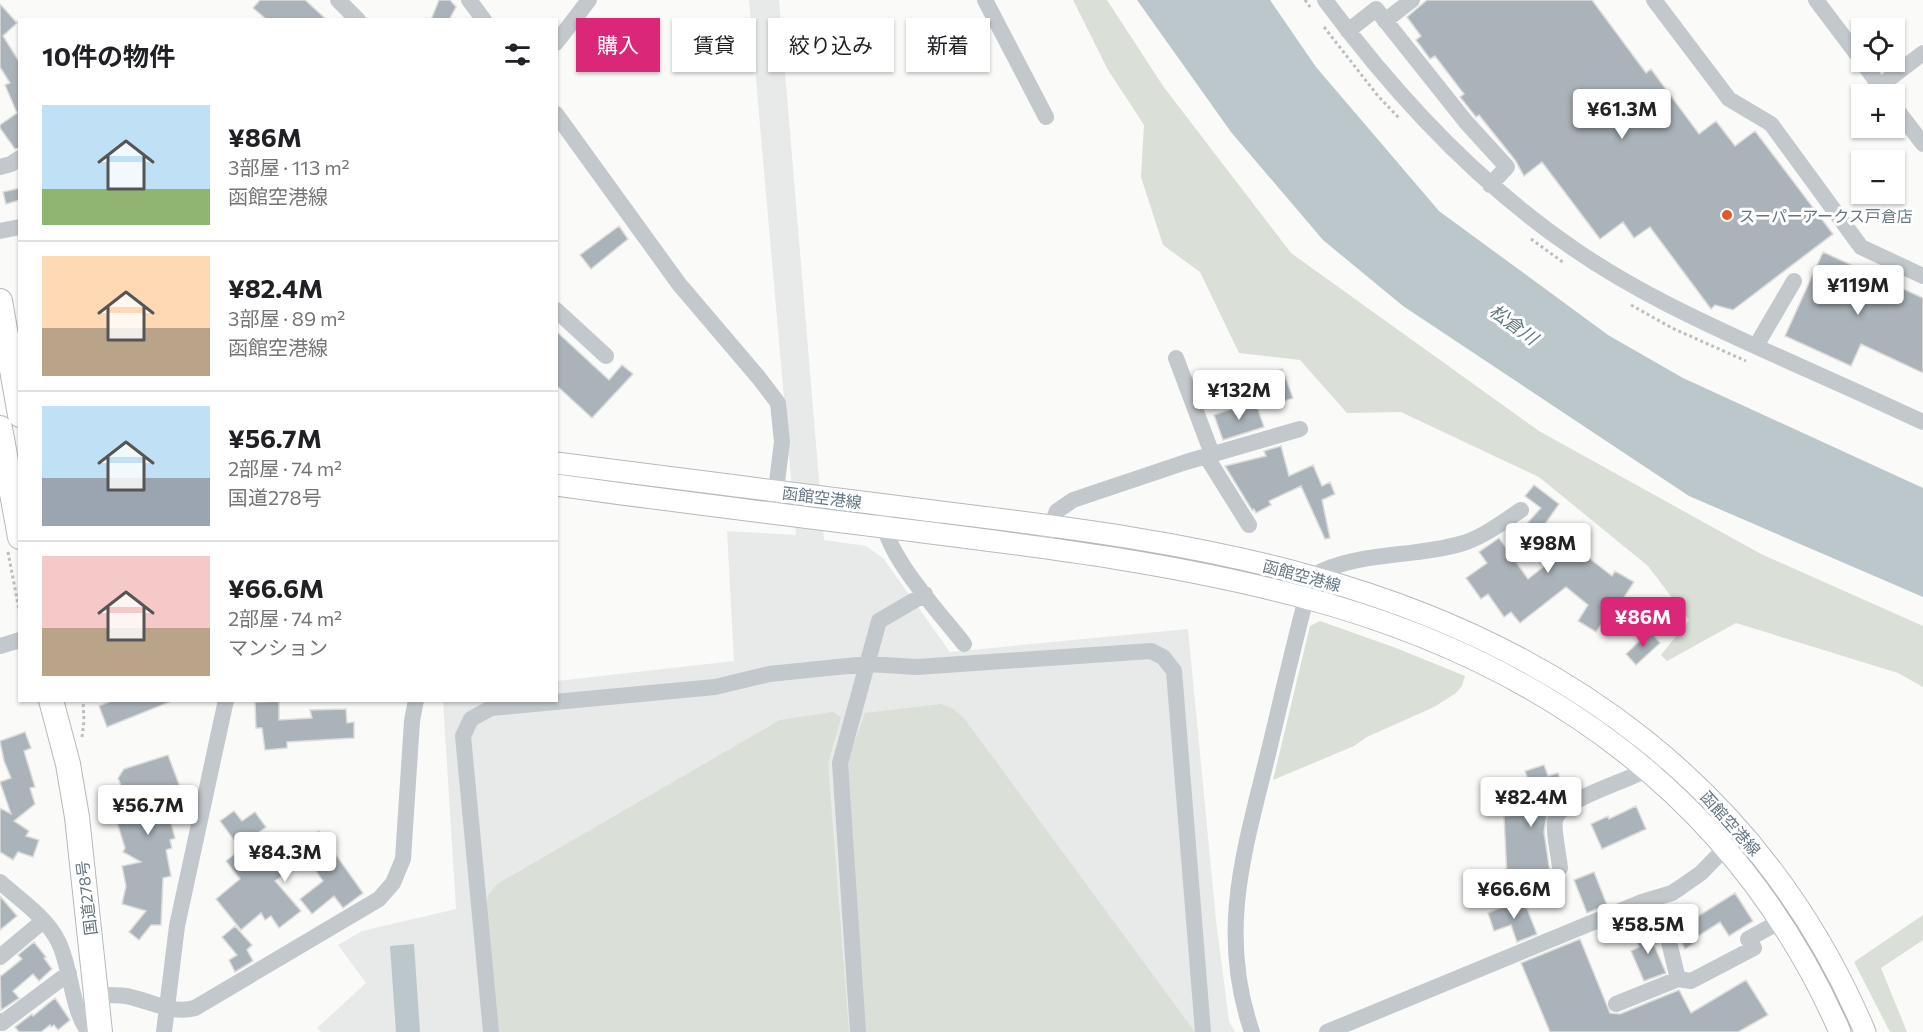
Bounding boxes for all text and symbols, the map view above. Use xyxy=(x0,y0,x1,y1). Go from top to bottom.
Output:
chip: 購入 xyxy=(576,18,660,72)
chip: 賃貸 xyxy=(672,18,756,72)
chip: 絞り込み xyxy=(768,18,894,72)
chip: 新着 xyxy=(906,18,990,72)
map controls xyxy=(1851,18,1905,204)
button: locate xyxy=(1851,18,1905,72)
icon: filters xyxy=(501,38,534,71)
text: 10件の物件 xyxy=(42,40,175,71)
button: + xyxy=(1851,84,1905,138)
pin: ¥61.3M xyxy=(1573,89,1671,140)
text: ¥61.3M xyxy=(1587,96,1657,120)
text: ¥86M xyxy=(228,121,302,152)
icon: home xyxy=(90,129,162,201)
button: − xyxy=(1851,150,1905,204)
text: 3部屋 · 113 m² xyxy=(228,155,350,179)
text: 函館空港線 xyxy=(228,184,328,208)
place label: スーパーアークス戸倉店 xyxy=(1739,206,1913,225)
marker: スーパーアークス戸倉店 xyxy=(1720,208,1734,222)
pin: ¥119M xyxy=(1816,265,1900,316)
text: ¥82.4M xyxy=(228,272,323,303)
text: ¥119M xyxy=(1827,272,1889,296)
icon: home xyxy=(90,280,162,352)
water label: 松倉川 xyxy=(1486,299,1544,350)
text: 3部屋 · 89 m² xyxy=(228,306,345,330)
text: 函館空港線 xyxy=(228,335,328,359)
pin: ¥132M xyxy=(1197,370,1281,421)
text: ¥132M xyxy=(1207,377,1271,401)
text: ¥56.7M xyxy=(228,422,322,453)
icon: home xyxy=(90,430,162,502)
text: 2部屋 · 74 m² xyxy=(228,456,342,480)
street label: 函館空港線 xyxy=(781,483,863,511)
text: 国道278号 xyxy=(228,485,322,509)
pin: ¥98M xyxy=(1512,523,1584,574)
text: ¥98M xyxy=(1520,530,1576,554)
street label: 函館空港線 xyxy=(1261,555,1343,595)
text: ¥66.6M xyxy=(228,572,324,603)
icon: home xyxy=(90,580,162,652)
pin: ¥86M xyxy=(1607,597,1679,648)
text: ¥86M xyxy=(1615,604,1671,628)
text: 2部屋 · 74 m² xyxy=(228,606,342,630)
text: マンション xyxy=(228,635,328,659)
pin: ¥82.4M xyxy=(1482,777,1580,828)
text: ¥82.4M xyxy=(1494,784,1568,808)
pin: ¥56.7M xyxy=(99,785,197,836)
street label: 函館空港線 xyxy=(1697,787,1765,859)
text: ¥56.7M xyxy=(112,792,184,816)
pin: ¥84.3M xyxy=(236,832,334,883)
text: ¥84.3M xyxy=(248,839,322,863)
street label: 国道278号 xyxy=(72,860,100,936)
pin: ¥66.6M xyxy=(1465,869,1563,920)
text: ¥66.6M xyxy=(1477,876,1551,900)
pin: ¥58.5M xyxy=(1599,904,1697,955)
text: ¥58.5M xyxy=(1612,911,1684,935)

